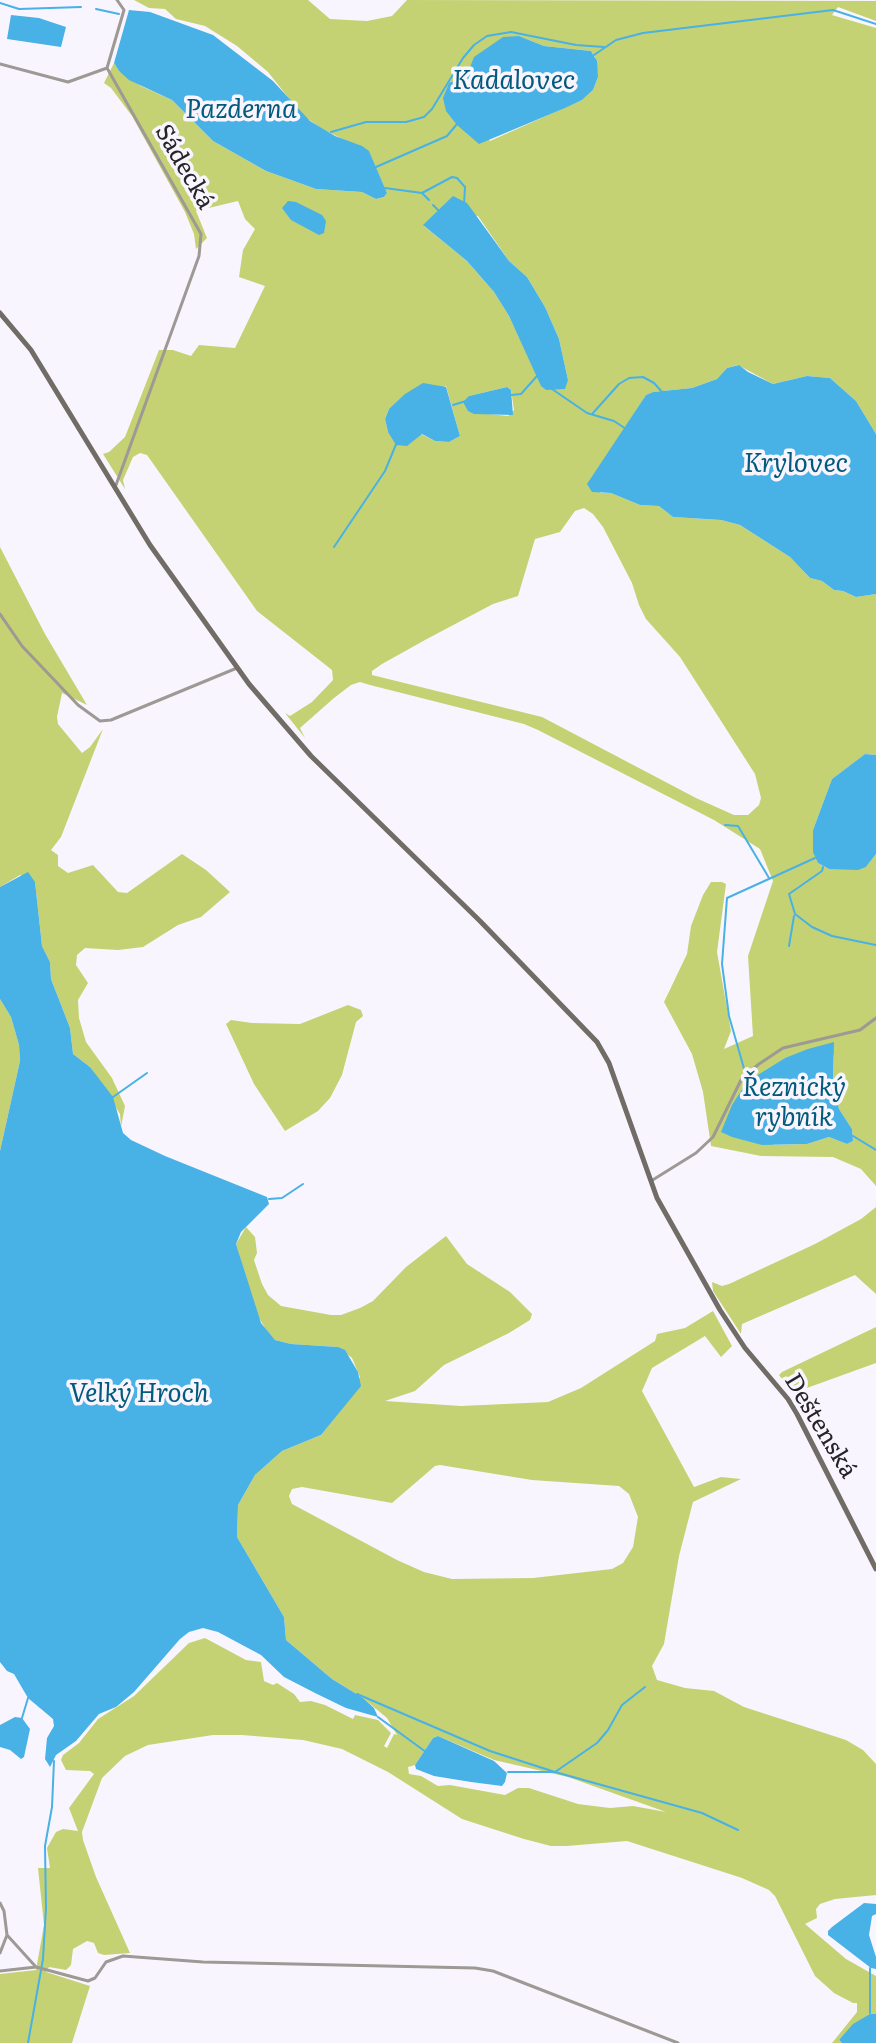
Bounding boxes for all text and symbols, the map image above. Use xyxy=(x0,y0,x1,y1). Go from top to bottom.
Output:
water label: Kadalovec xyxy=(453,65,575,97)
water label: Pazderna xyxy=(185,94,297,126)
street label: Sádecká xyxy=(148,119,220,215)
water label: Krylovec xyxy=(744,448,848,480)
water label: Řeznický rybník xyxy=(742,1072,846,1134)
street label: Deštenská xyxy=(778,1368,862,1484)
water label: Velký Hroch xyxy=(69,1378,209,1410)

